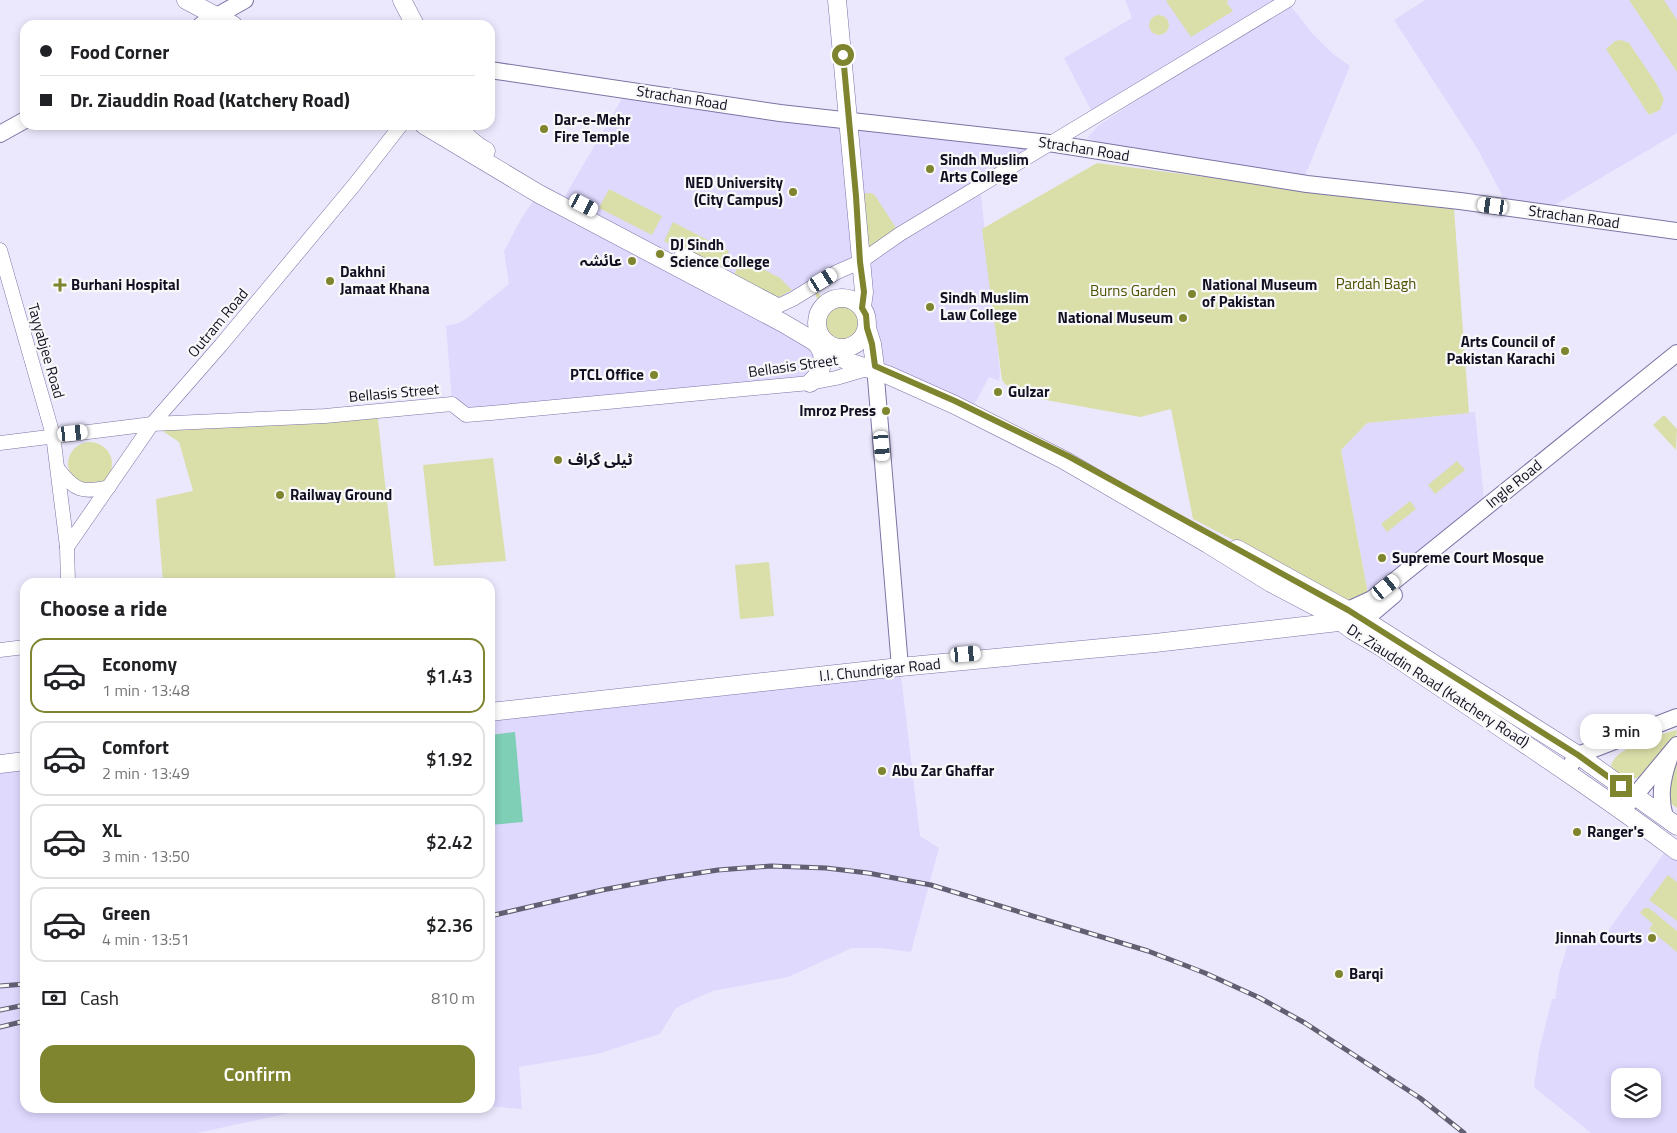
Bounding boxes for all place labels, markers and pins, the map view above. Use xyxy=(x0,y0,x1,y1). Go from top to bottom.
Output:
place label: Dar-e-Mehr Fire Temple xyxy=(554,108,631,148)
marker: Dar-e-Mehr Fire Temple xyxy=(538,123,550,135)
place label: Sindh Muslim Arts College xyxy=(940,148,1029,188)
marker: Sindh Muslim Arts College xyxy=(924,163,936,175)
place label: NED University (City Campus) xyxy=(685,171,783,211)
marker: NED University (City Campus) xyxy=(787,186,799,198)
place label: DJ Sindh Science College xyxy=(670,233,770,273)
marker: DJ Sindh Science College xyxy=(654,248,666,260)
place label: عائشہ xyxy=(580,249,622,272)
marker: عائشہ xyxy=(626,255,638,267)
place label: Dakhni Jamaat Khana xyxy=(340,260,430,300)
place label: Burhani Hospital xyxy=(71,273,180,296)
place label: National Museum of Pakistan xyxy=(1202,273,1317,313)
marker: Dakhni Jamaat Khana xyxy=(324,275,336,287)
marker: Burhani Hospital xyxy=(53,278,67,292)
place label: Sindh Muslim Law College xyxy=(940,286,1029,326)
marker: National Museum of Pakistan xyxy=(1186,288,1198,300)
marker: Sindh Muslim Law College xyxy=(924,301,936,313)
place label: National Museum xyxy=(1058,306,1173,329)
marker: National Museum xyxy=(1177,312,1189,324)
place label: Arts Council of Pakistan Karachi xyxy=(1447,330,1556,370)
marker: Arts Council of Pakistan Karachi xyxy=(1559,345,1571,357)
place label: PTCL Office xyxy=(570,363,644,386)
marker: PTCL Office xyxy=(648,369,660,381)
place label: Gulzar xyxy=(1008,380,1050,403)
marker: Gulzar xyxy=(992,386,1004,398)
place label: Imroz Press xyxy=(799,399,876,422)
marker: Imroz Press xyxy=(880,405,892,417)
place label: ٹیلی گراف xyxy=(568,448,633,471)
marker: ٹیلی گراف xyxy=(552,454,564,466)
place label: Railway Ground xyxy=(290,483,392,506)
marker: Railway Ground xyxy=(274,489,286,501)
place label: Supreme Court Mosque xyxy=(1392,546,1544,569)
marker: Supreme Court Mosque xyxy=(1376,552,1388,564)
place label: Abu Zar Ghaffar xyxy=(892,759,995,782)
marker: Abu Zar Ghaffar xyxy=(876,765,888,777)
place label: Ranger's xyxy=(1587,820,1644,843)
marker: Ranger's xyxy=(1571,826,1583,838)
place label: Jinnah Courts xyxy=(1555,926,1642,949)
marker: Jinnah Courts xyxy=(1646,932,1658,944)
place label: Barqi xyxy=(1349,962,1383,985)
marker: Barqi xyxy=(1333,968,1345,980)

